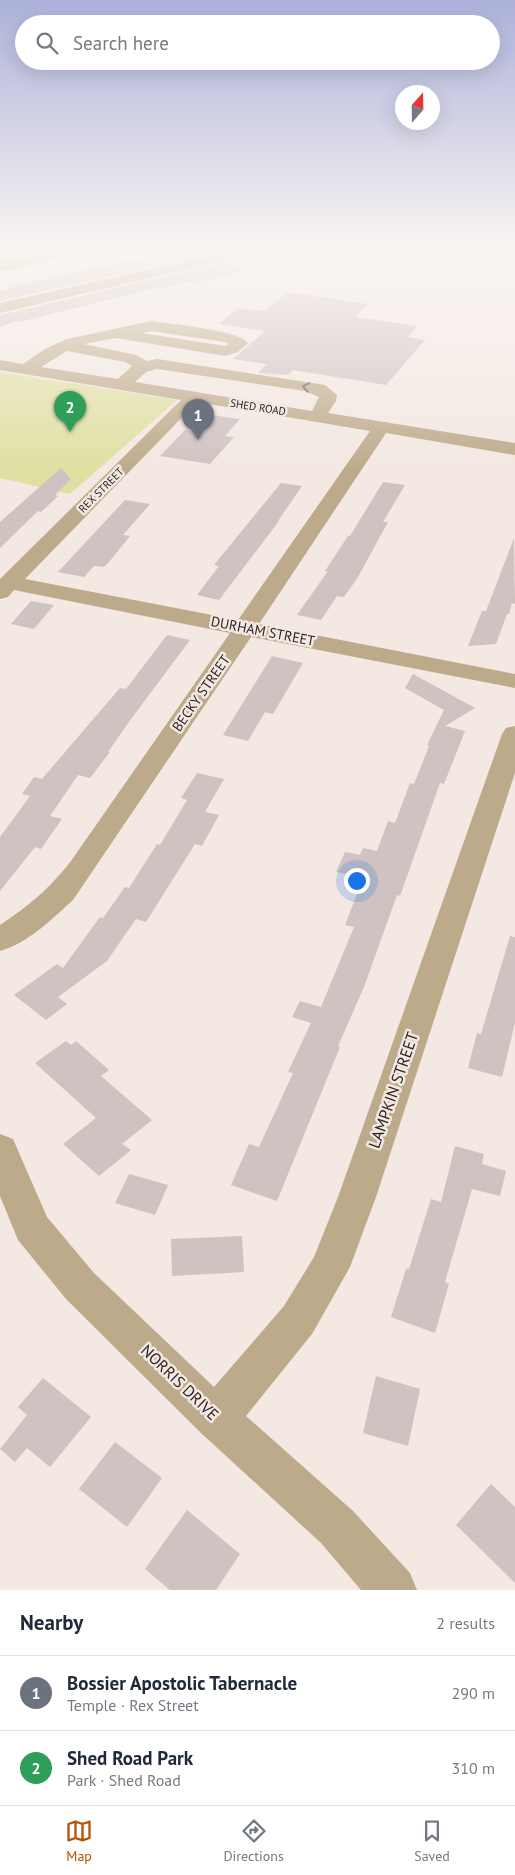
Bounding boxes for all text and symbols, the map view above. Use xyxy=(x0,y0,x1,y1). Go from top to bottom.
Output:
search box xyxy=(15,15,500,70)
icon: search xyxy=(33,29,61,57)
text: Search here xyxy=(73,31,169,55)
north arrow xyxy=(395,85,440,130)
one-way arrow xyxy=(301,382,310,392)
pin: 2 xyxy=(54,391,86,432)
street label: SHED ROAD xyxy=(229,396,287,418)
pin: 1 xyxy=(182,399,214,440)
street label: REX STREET xyxy=(75,464,127,516)
street label: DURHAM STREET xyxy=(210,612,317,650)
street label: BECKY STREET xyxy=(168,651,234,735)
your location xyxy=(344,868,370,894)
street label: LAMPKIN STREET xyxy=(364,1029,422,1151)
street label: NORRIS DRIVE xyxy=(137,1340,223,1424)
text: Nearby xyxy=(20,1609,83,1636)
text: 2 results xyxy=(436,1613,495,1633)
text: Bossier Apostolic Tabernacle xyxy=(67,1671,297,1695)
text: 1 xyxy=(31,1683,41,1703)
text: 290 m xyxy=(452,1683,495,1703)
text: Temple · Rex Street xyxy=(67,1695,199,1715)
text: Shed Road Park xyxy=(67,1746,193,1770)
text: 2 xyxy=(31,1758,41,1778)
text: 310 m xyxy=(452,1758,495,1778)
text: Park · Shed Road xyxy=(67,1770,181,1790)
tab: Map xyxy=(65,1817,93,1865)
tab: Directions xyxy=(223,1817,284,1865)
tab: Saved xyxy=(414,1817,450,1865)

